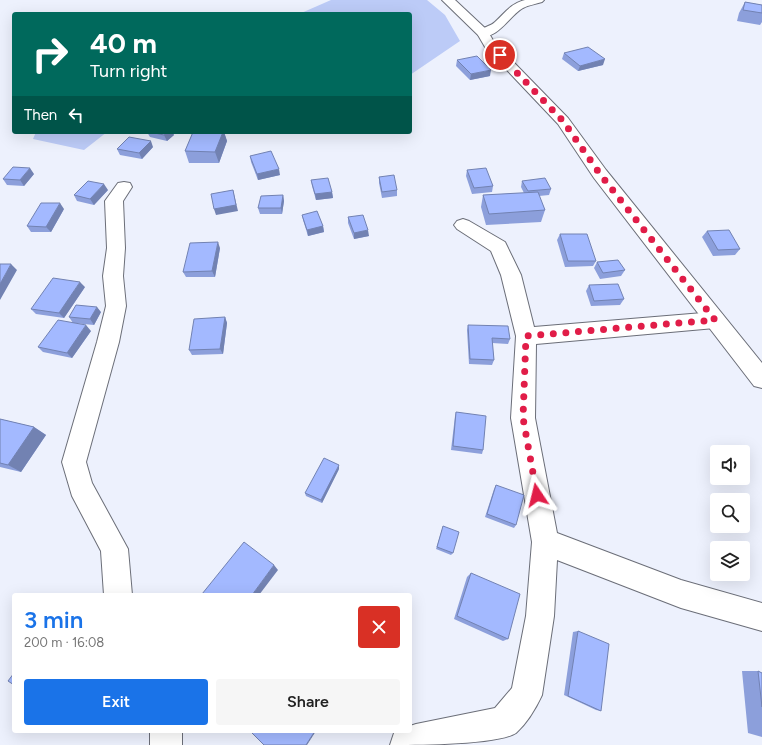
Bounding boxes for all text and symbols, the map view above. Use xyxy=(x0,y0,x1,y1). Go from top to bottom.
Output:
text: 40 m xyxy=(90,26,157,60)
icon: right xyxy=(24,28,76,80)
pin xyxy=(483,38,517,72)
icon: arrive xyxy=(489,44,511,66)
text: Turn right xyxy=(90,60,167,82)
icon: left xyxy=(65,104,87,126)
text: Then xyxy=(24,106,57,124)
map controls xyxy=(710,445,750,581)
button: sound xyxy=(710,445,750,485)
position arrow xyxy=(516,474,558,516)
button: search xyxy=(710,493,750,533)
button: layers xyxy=(710,541,750,581)
text: 3 min xyxy=(24,605,83,634)
button: close xyxy=(358,606,400,648)
text: 200 m · 16:08 xyxy=(24,635,104,650)
button: Exit xyxy=(24,679,208,725)
button: Share xyxy=(216,679,400,725)

